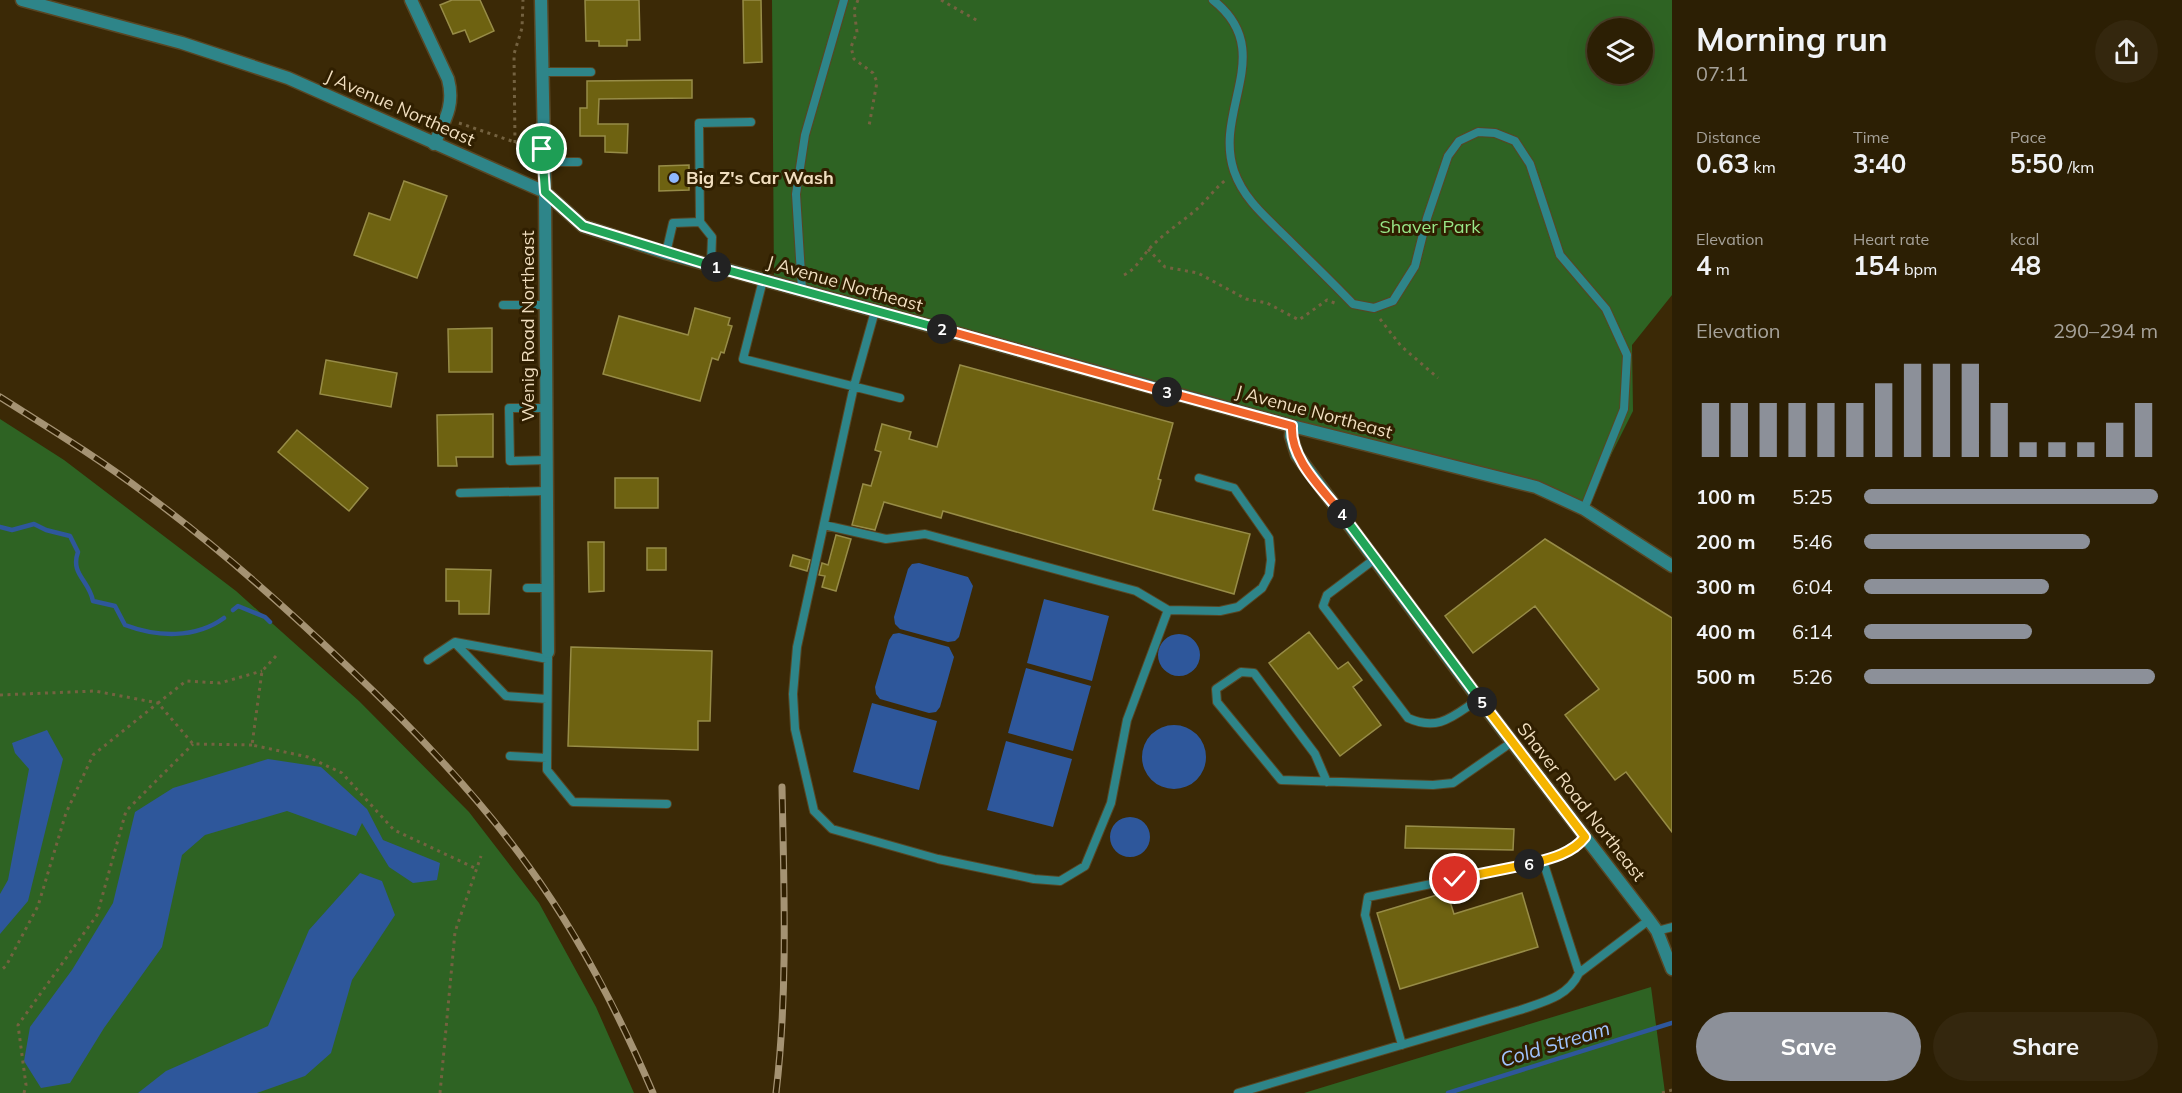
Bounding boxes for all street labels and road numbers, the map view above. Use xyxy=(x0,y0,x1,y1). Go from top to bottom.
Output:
street label: J Avenue Northeast xyxy=(322,64,479,151)
street label: Wenig Road Northeast xyxy=(516,230,539,422)
street label: J Avenue Northeast xyxy=(764,250,926,317)
street label: J Avenue Northeast xyxy=(1233,380,1395,444)
street label: Shaver Road Northeast xyxy=(1512,718,1651,886)

